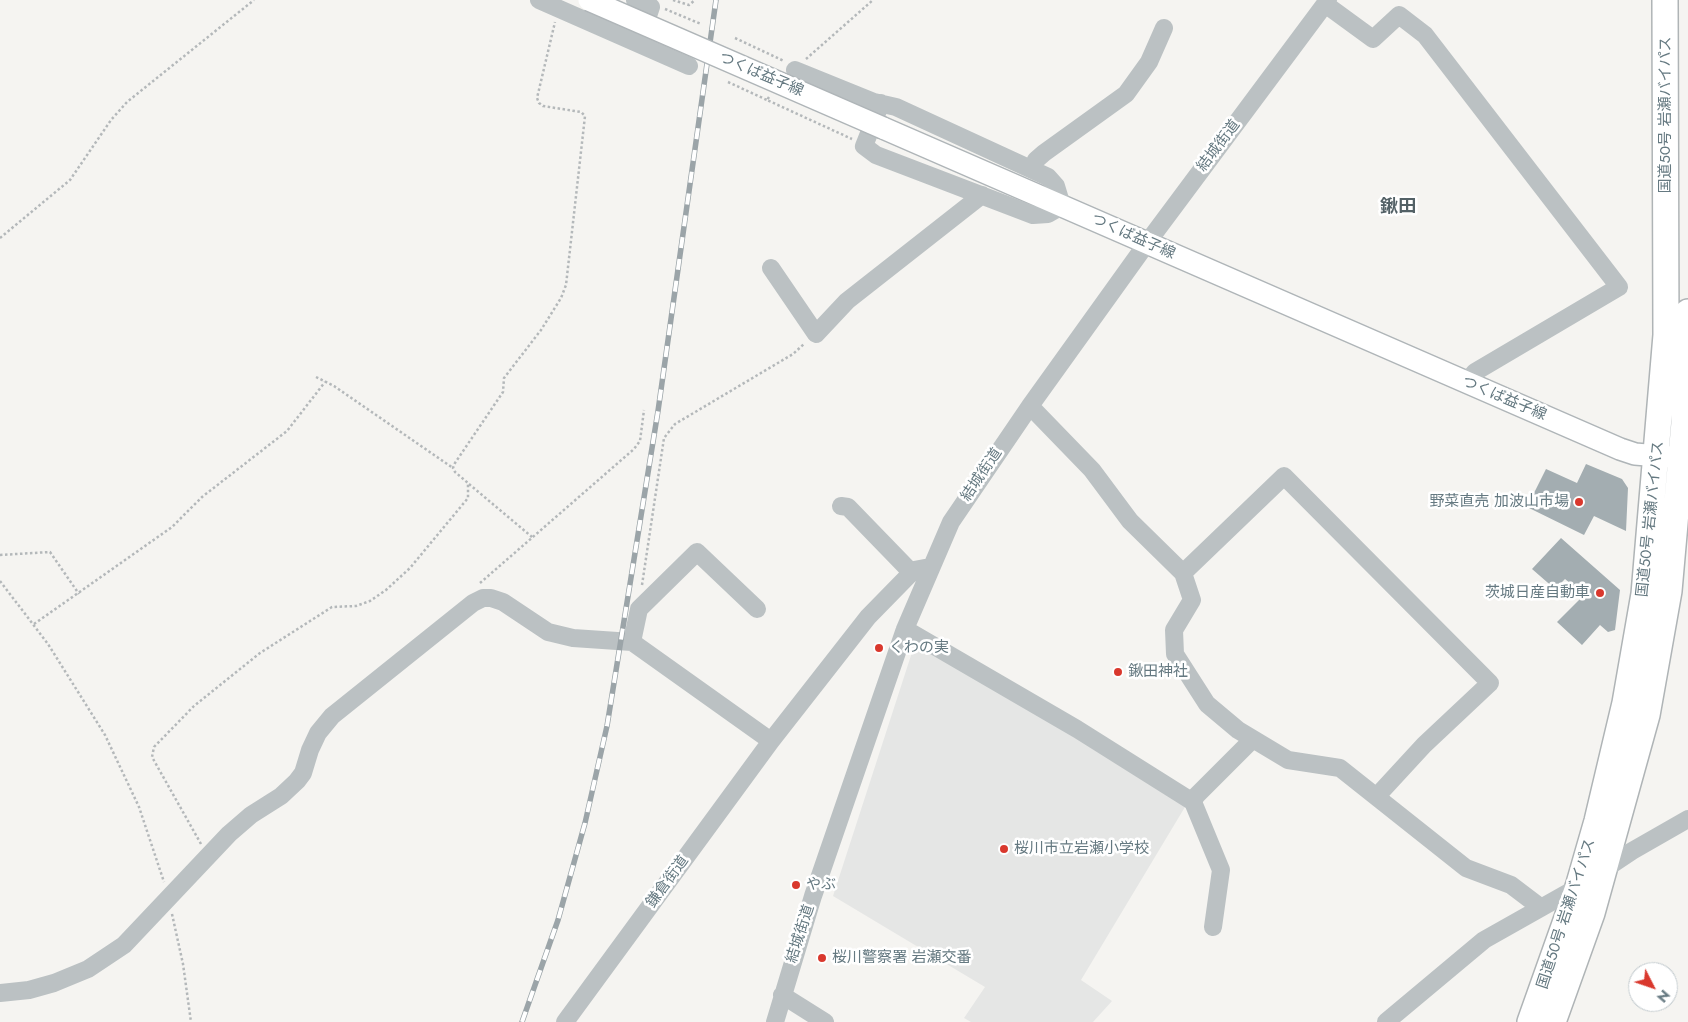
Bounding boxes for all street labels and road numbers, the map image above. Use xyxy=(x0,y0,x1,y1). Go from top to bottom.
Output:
street label: 国道50号 岩瀬バイパス xyxy=(1657,37,1675,193)
street label: つくば益子線 xyxy=(716,49,806,101)
street label: 結城街道 xyxy=(1194,117,1244,175)
street label: つくば益子線 xyxy=(1088,210,1178,264)
street label: つくば益子線 xyxy=(1459,373,1549,425)
street label: 国道50号 岩瀬バイパス xyxy=(1634,440,1668,598)
street label: 結城街道 xyxy=(958,445,1006,505)
street label: 国道50号 岩瀬バイパス xyxy=(1534,837,1600,991)
street label: 鎌倉街道 xyxy=(643,852,693,912)
street label: 結城街道 xyxy=(783,903,819,965)

